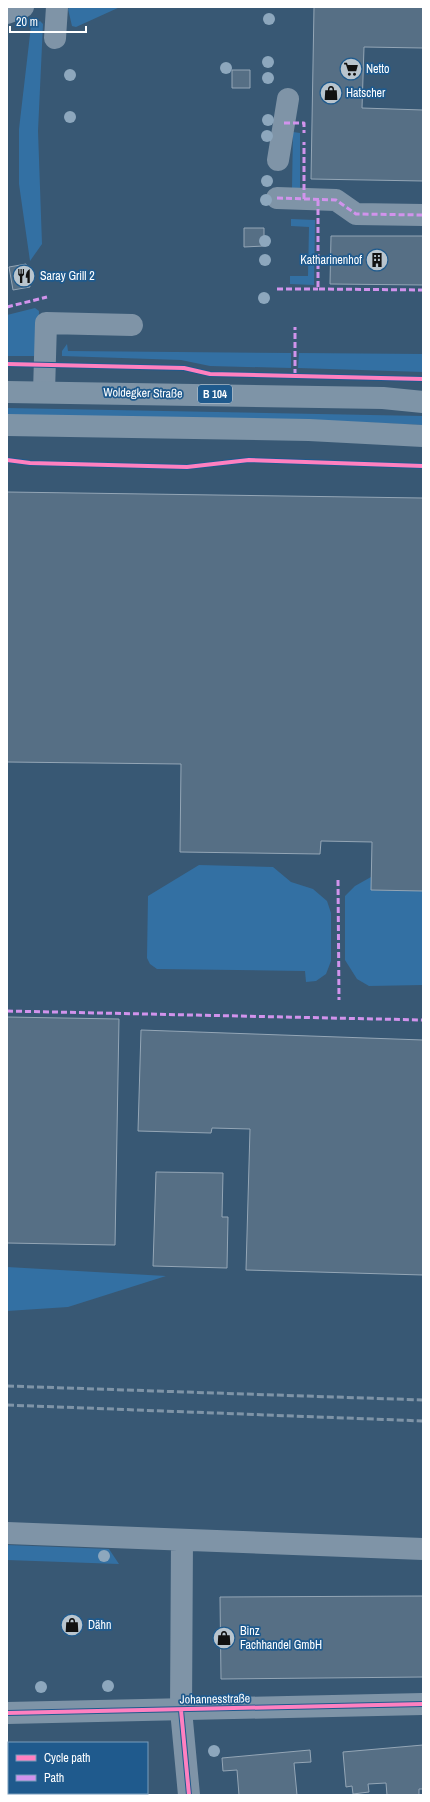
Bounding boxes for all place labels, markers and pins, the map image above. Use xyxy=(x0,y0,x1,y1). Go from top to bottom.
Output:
supermarket icon: Netto xyxy=(338,56,364,82)
place label: Netto xyxy=(366,61,390,77)
shop icon: Hatscher xyxy=(318,80,344,106)
place label: Hatscher xyxy=(346,85,386,101)
building icon: Katharinenhof xyxy=(364,247,390,273)
place label: Katharinenhof xyxy=(300,252,362,268)
restaurant icon: Saray Grill 2 xyxy=(11,263,37,289)
place label: Saray Grill 2 xyxy=(40,268,95,284)
shop icon: Dähn xyxy=(59,1612,85,1638)
place label: Dähn xyxy=(88,1617,112,1633)
place label: Binz Fachhandel GmbH xyxy=(240,1623,322,1653)
shop icon: Binz Fachhandel GmbH xyxy=(211,1625,237,1651)

